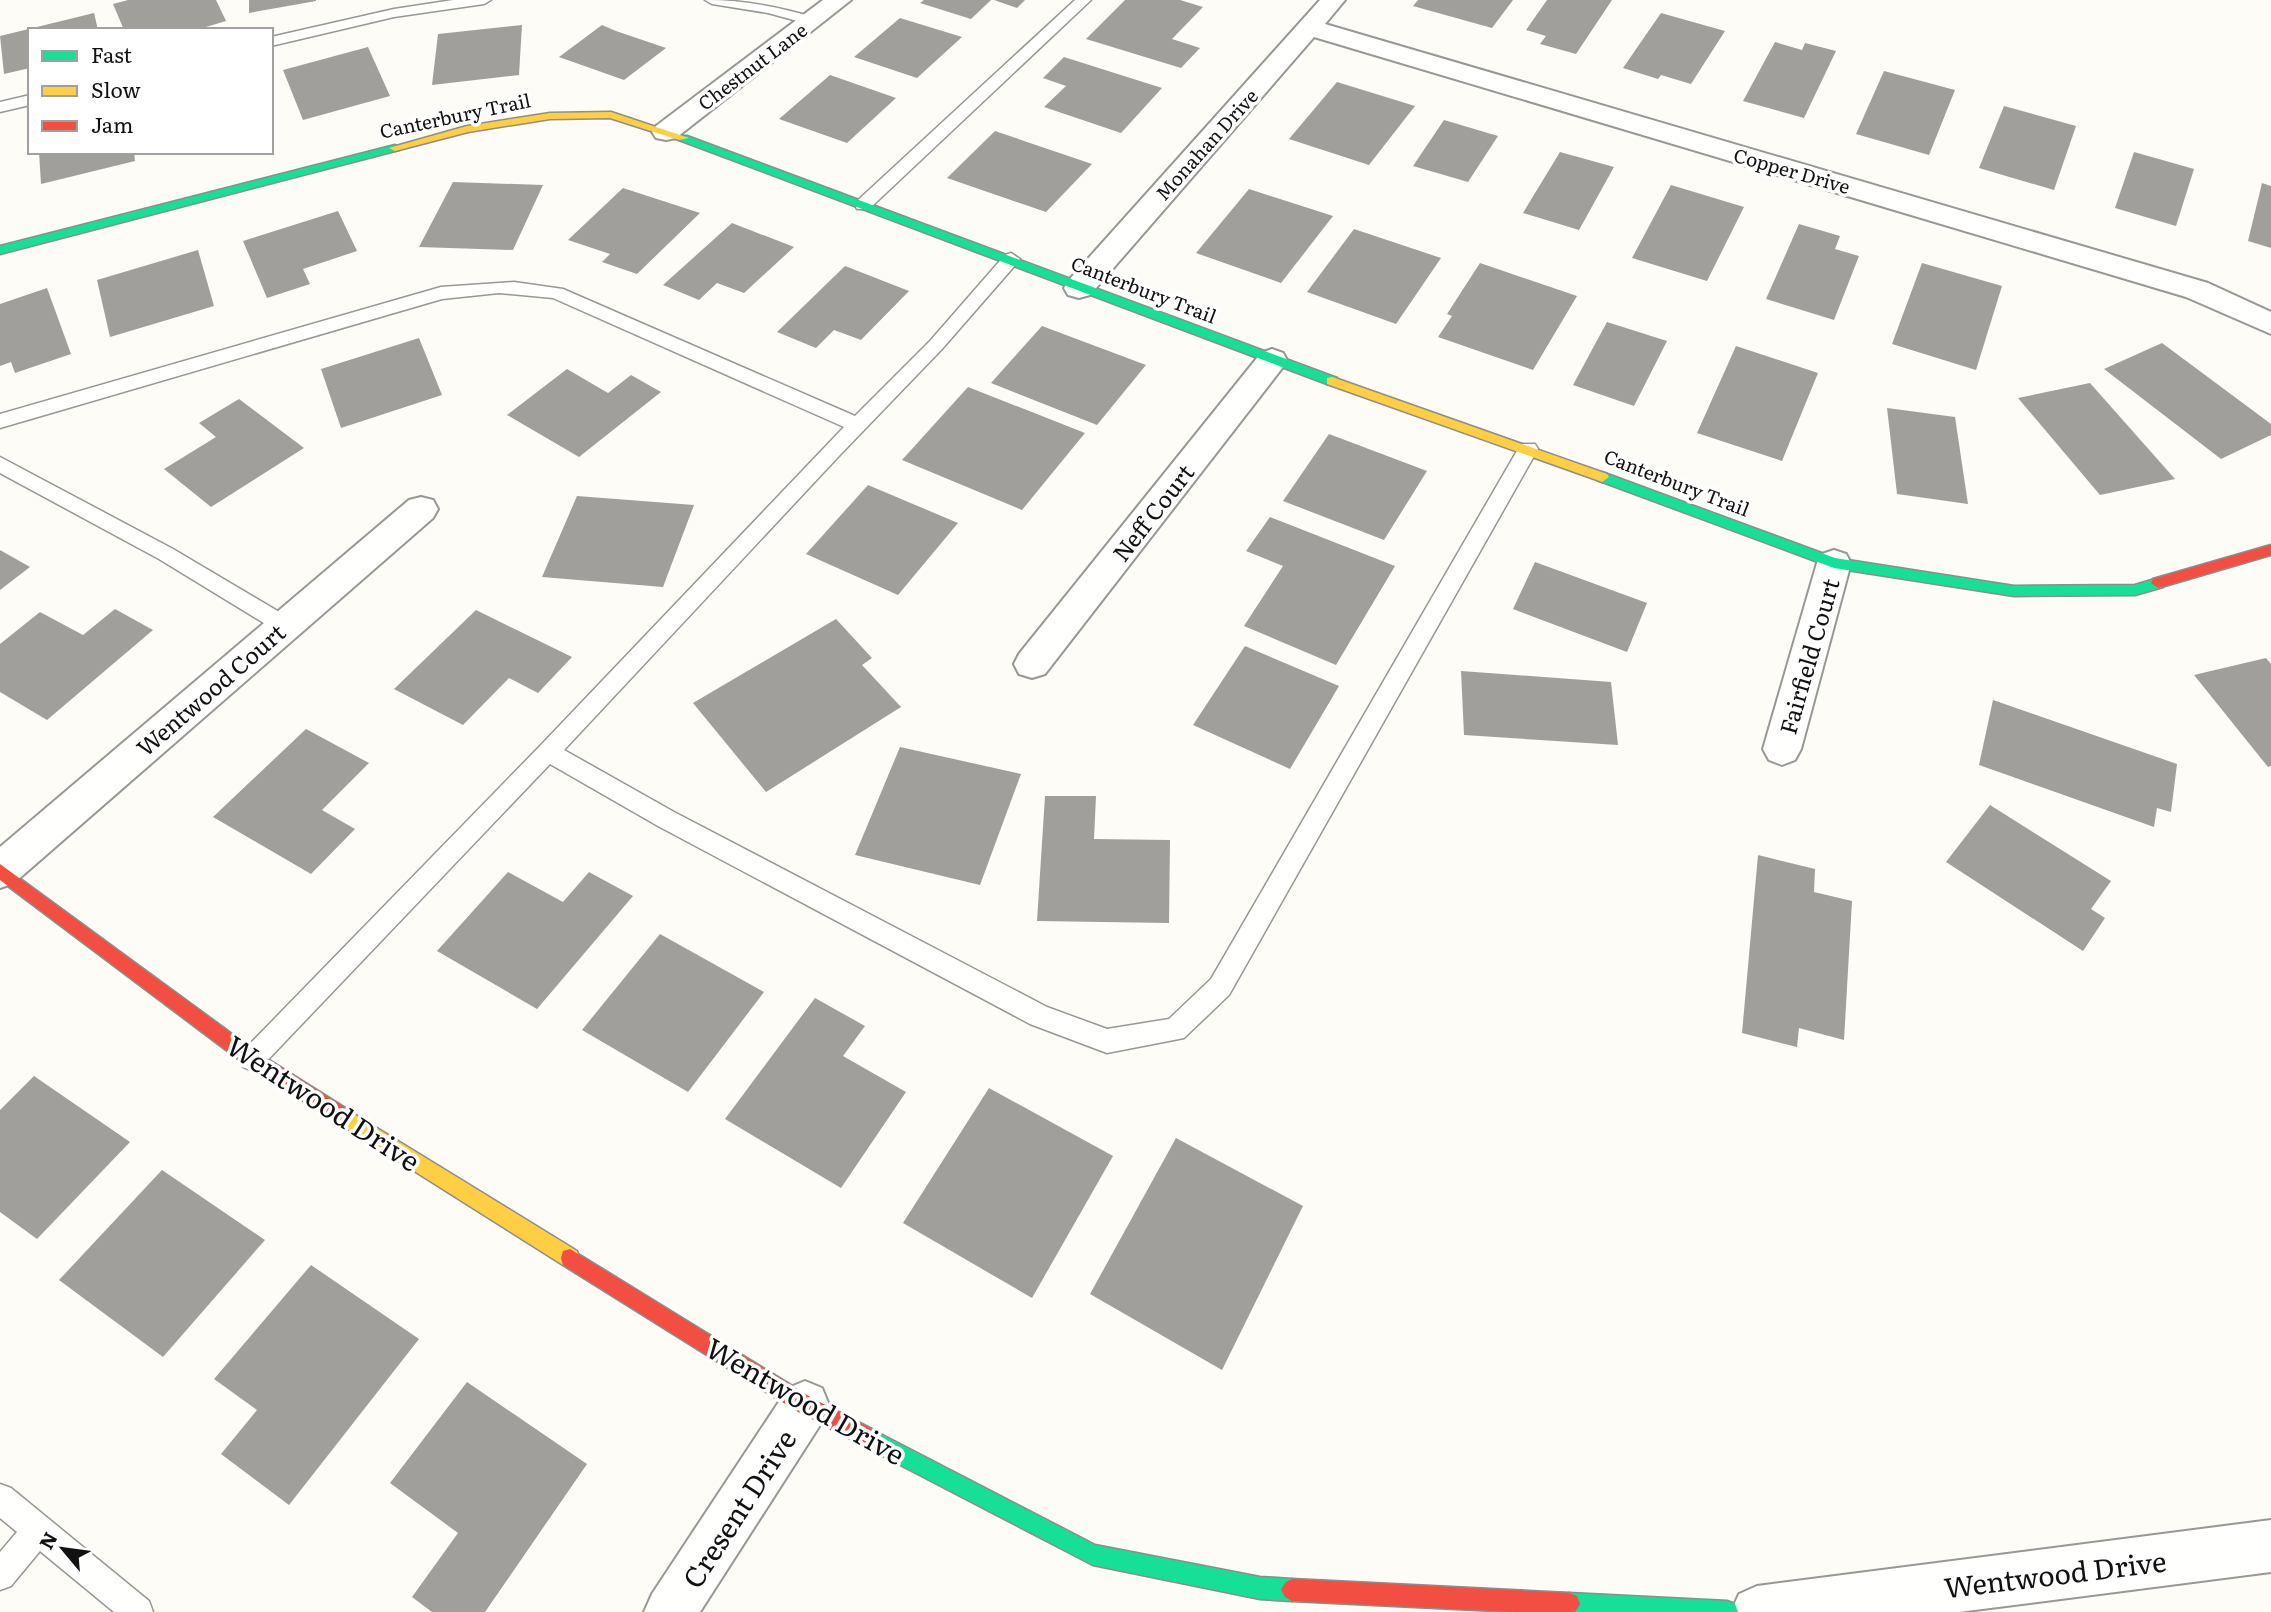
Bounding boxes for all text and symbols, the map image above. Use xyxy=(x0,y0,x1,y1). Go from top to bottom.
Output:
street label: Chestnut Lane xyxy=(692,16,813,116)
legend xyxy=(28,28,273,154)
text: Fast xyxy=(91,38,132,69)
text: Slow xyxy=(91,73,141,104)
street label: Monahan Drive xyxy=(1148,82,1264,206)
street label: Canterbury Trail xyxy=(377,85,533,145)
text: Jam xyxy=(91,108,133,139)
street label: Copper Drive xyxy=(1731,140,1854,200)
street label: Canterbury Trail xyxy=(1067,248,1221,330)
street label: Canterbury Trail xyxy=(1600,441,1754,523)
street label: Neff Court xyxy=(1103,456,1201,568)
street label: Fairfield Court xyxy=(1769,573,1847,738)
street label: Wentwood Court xyxy=(128,614,292,763)
street label: Wentwood Drive xyxy=(219,1024,429,1180)
street label: Wentwood Drive xyxy=(699,1326,913,1474)
street label: Cresent Drive xyxy=(671,1420,805,1596)
north arrow xyxy=(28,1514,98,1584)
text: N xyxy=(31,1526,63,1554)
street label: Wentwood Drive xyxy=(1942,1539,2168,1607)

